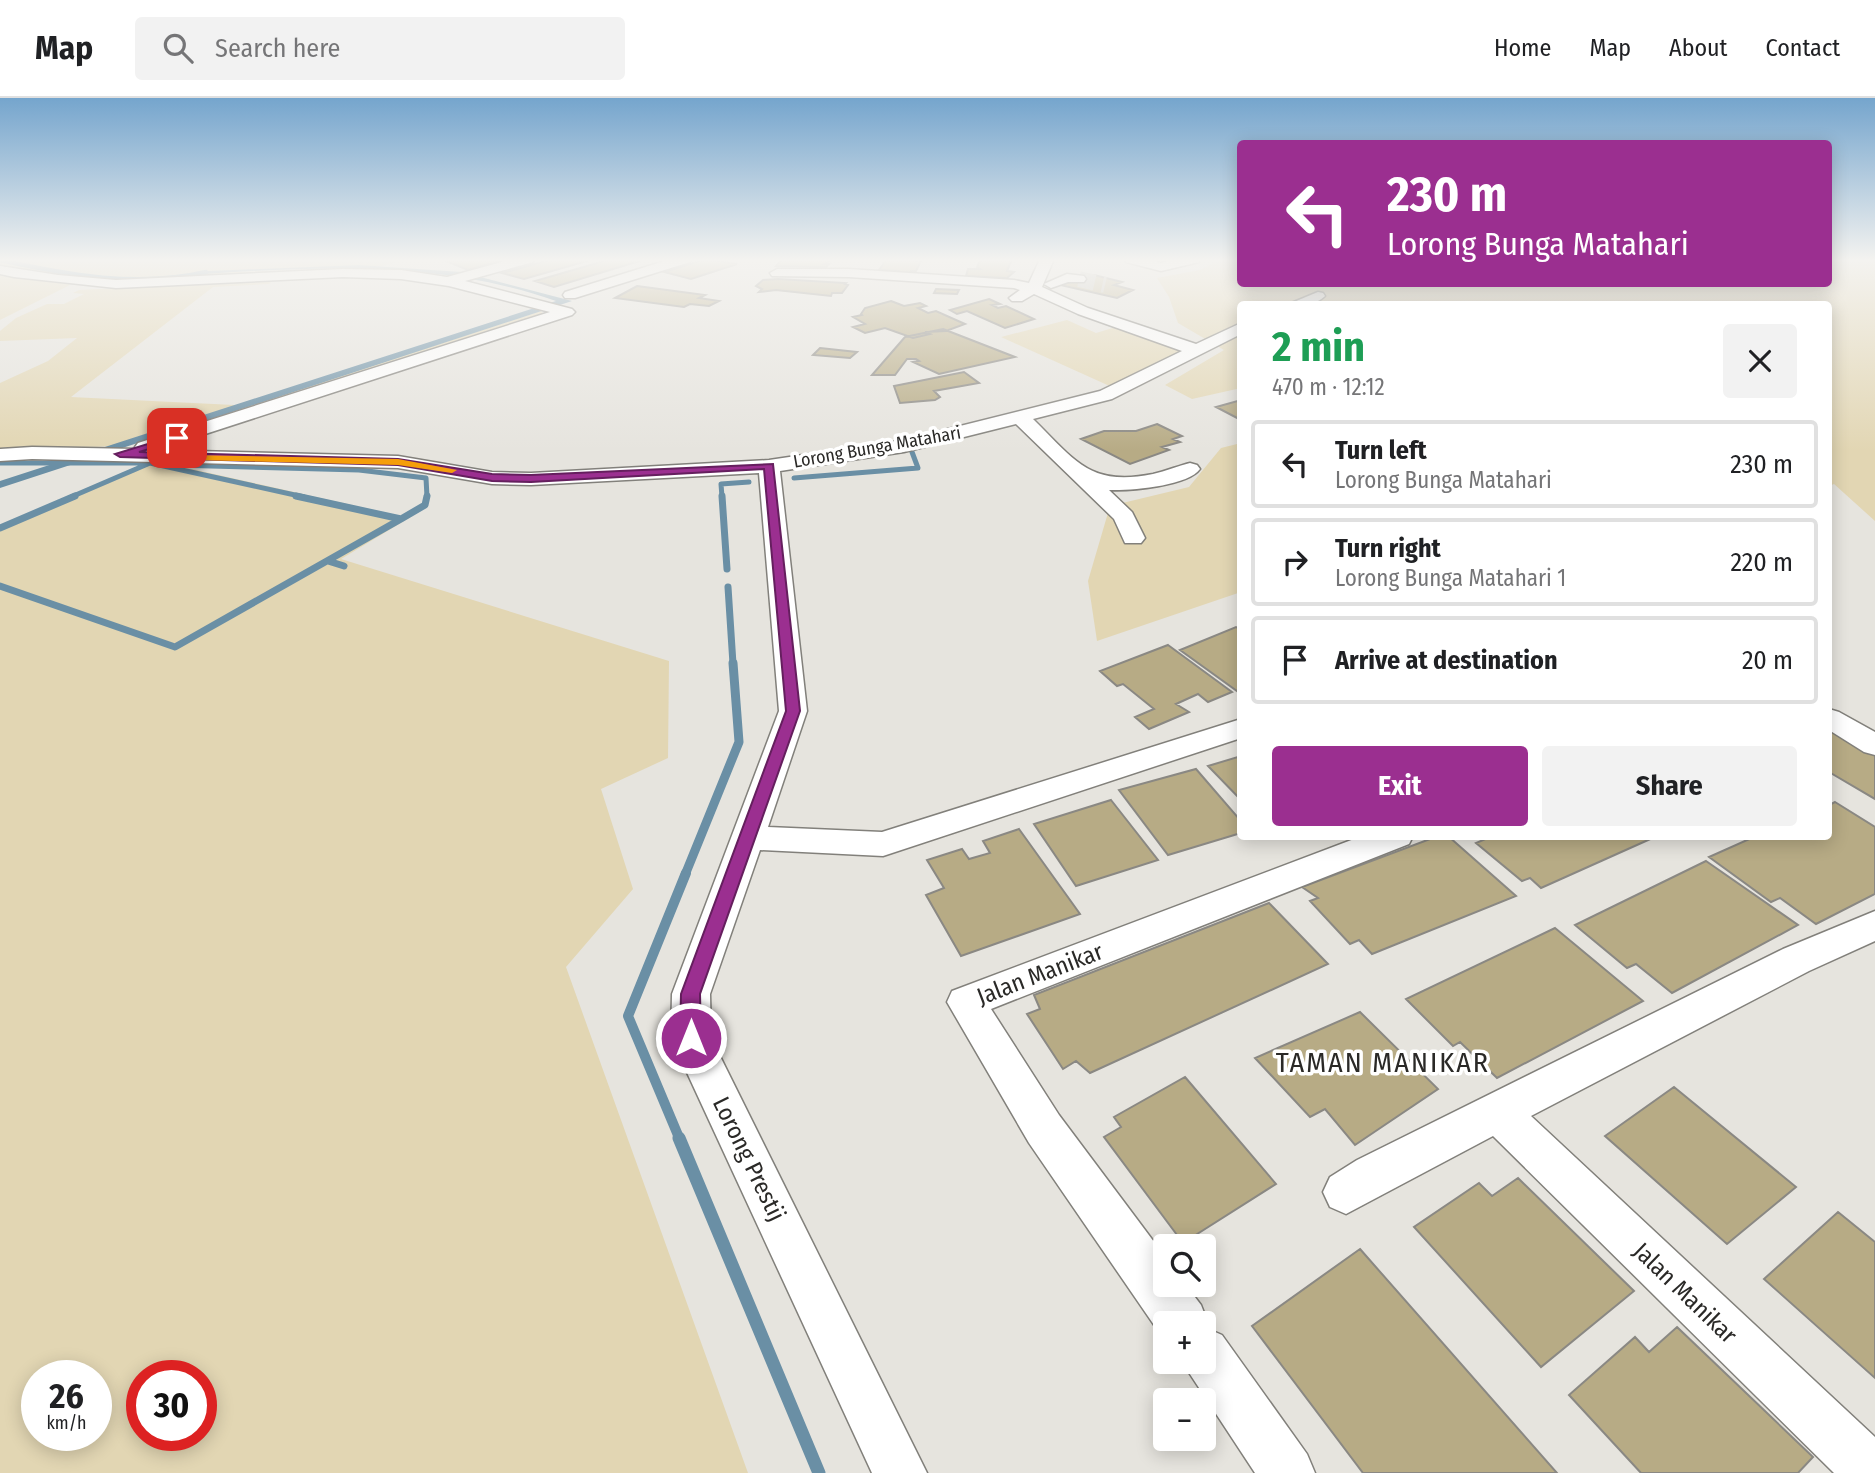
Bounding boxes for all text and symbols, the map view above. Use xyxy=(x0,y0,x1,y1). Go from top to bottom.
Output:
search box xyxy=(135,17,625,80)
text: Map xyxy=(35,28,93,68)
icon: search xyxy=(159,29,197,67)
text: Search here xyxy=(215,33,340,64)
text: Home xyxy=(1494,34,1551,62)
text: Map xyxy=(1589,34,1631,62)
text: About xyxy=(1669,34,1727,62)
text: Contact xyxy=(1765,34,1840,62)
text: 230 m xyxy=(1387,165,1507,224)
icon: left xyxy=(1272,168,1363,259)
text: Lorong Bunga Matahari xyxy=(1387,225,1689,263)
text: 2 min xyxy=(1272,322,1365,372)
button: close xyxy=(1723,324,1797,398)
text: 470 m · 12:12 xyxy=(1272,373,1385,401)
pin xyxy=(147,408,207,468)
icon: arrive xyxy=(158,419,196,457)
street label: Lorong Bunga Matahari xyxy=(792,421,962,473)
text: Turn left xyxy=(1335,435,1427,466)
icon: left xyxy=(1276,445,1314,483)
text: 230 m xyxy=(1730,449,1793,480)
text: Lorong Bunga Matahari xyxy=(1335,466,1552,494)
text: Turn right xyxy=(1335,533,1441,564)
icon: right xyxy=(1276,543,1314,581)
text: 220 m xyxy=(1730,547,1793,578)
text: Lorong Bunga Matahari 1 xyxy=(1335,564,1566,592)
icon: arrive xyxy=(1276,641,1314,679)
text: Arrive at destination xyxy=(1335,645,1558,676)
text: 20 m xyxy=(1742,645,1793,676)
button: Exit xyxy=(1272,746,1528,826)
button: Share xyxy=(1542,746,1797,826)
street label: Jalan Manikar xyxy=(973,937,1108,1011)
position arrow xyxy=(654,1001,728,1075)
district label: TAMAN MANIKAR xyxy=(1276,1046,1490,1079)
street label: Lorong Prestij xyxy=(707,1092,791,1226)
map controls xyxy=(1153,1234,1216,1451)
button: search xyxy=(1153,1234,1216,1297)
street label: Jalan Manikar xyxy=(1628,1237,1743,1350)
button: + xyxy=(1153,1311,1216,1374)
speed limit sign: 30 xyxy=(126,1360,217,1451)
text: 26 xyxy=(49,1375,84,1417)
button: − xyxy=(1153,1388,1216,1451)
text: km/h xyxy=(46,1412,87,1434)

